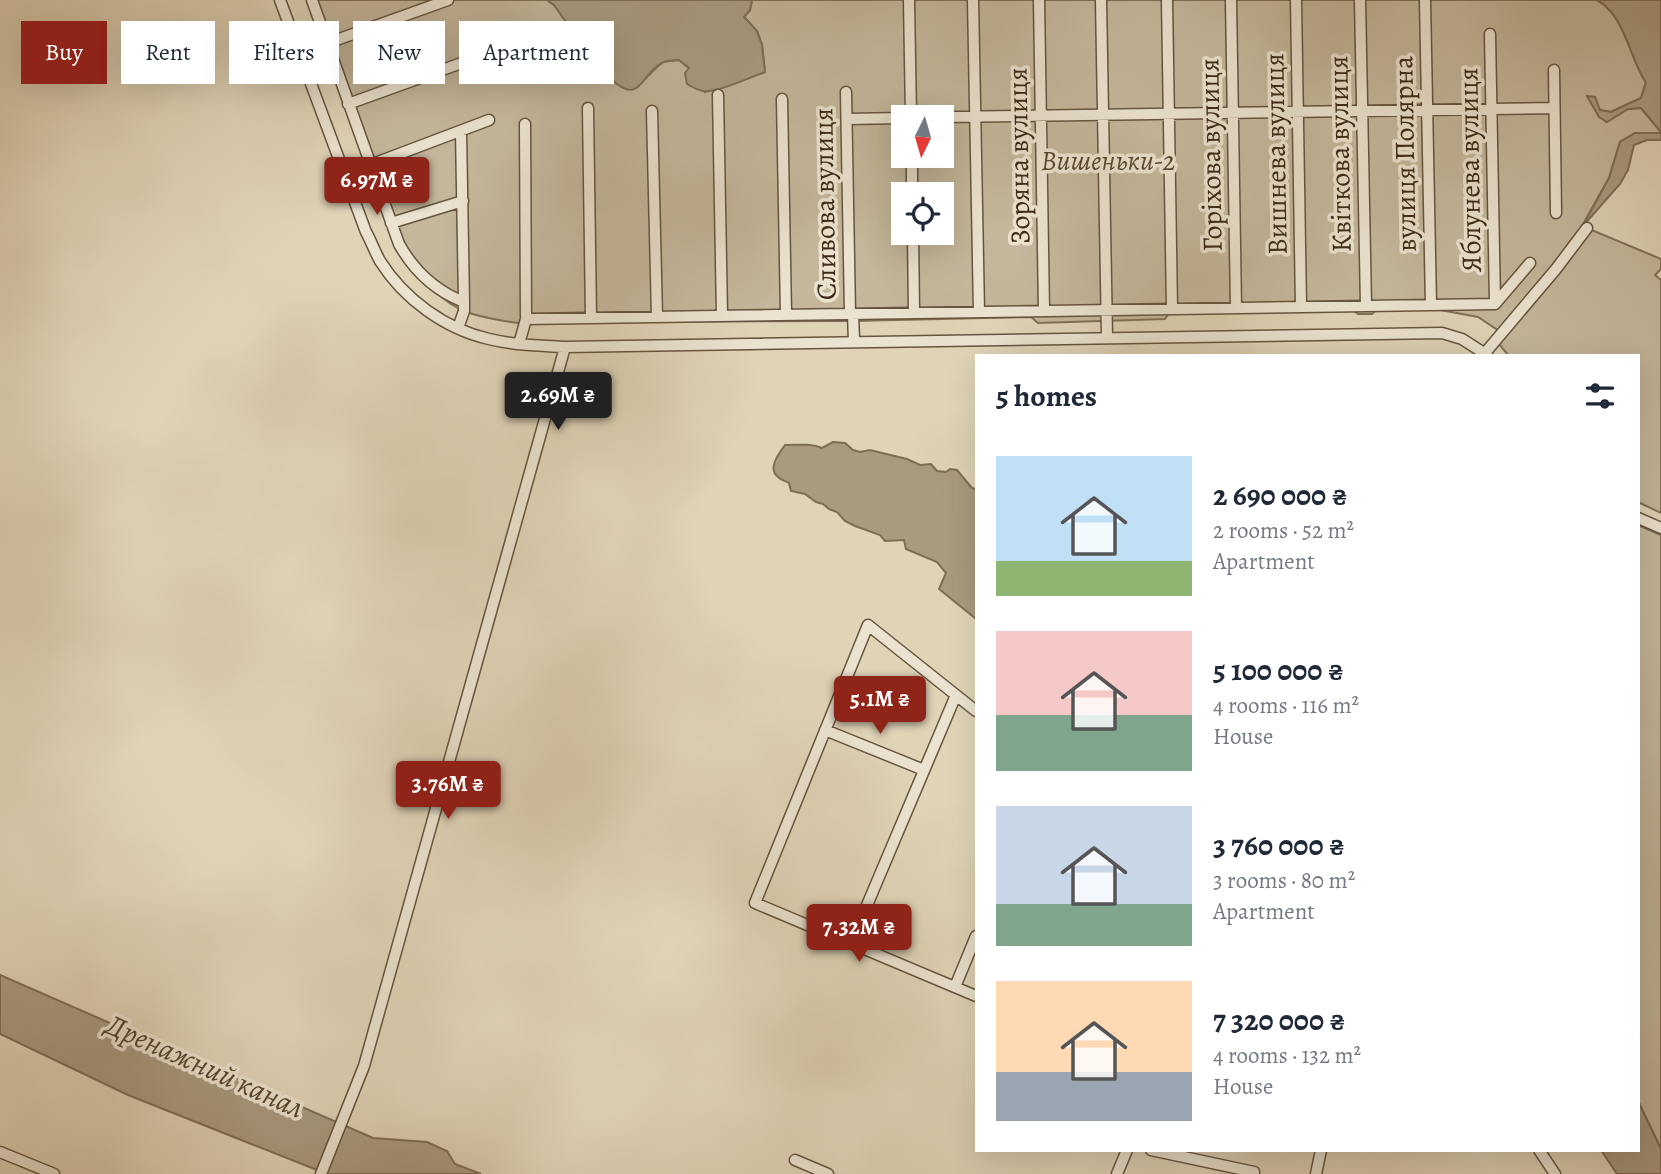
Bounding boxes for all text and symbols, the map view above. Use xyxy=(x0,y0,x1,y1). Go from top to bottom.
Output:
chip: Buy xyxy=(21,21,107,84)
chip: Rent xyxy=(121,21,215,84)
chip: Filters xyxy=(229,21,339,84)
chip: New xyxy=(353,21,445,84)
chip: Apartment xyxy=(459,21,614,84)
street label: Вишнева вулиця xyxy=(1255,53,1297,255)
street label: Квіткова вулиця xyxy=(1319,55,1361,253)
street label: вулиця Полярна xyxy=(1384,56,1426,252)
street label: Горіхова вулиця xyxy=(1190,58,1232,252)
street label: Зоряна вулиця xyxy=(998,67,1040,245)
street label: Яблунева вулиця xyxy=(1449,67,1491,273)
north arrow xyxy=(891,105,954,168)
map controls xyxy=(891,105,954,245)
street label: Сливова вулиця xyxy=(804,107,846,301)
park label: Вишеньки-2 xyxy=(1041,142,1175,180)
pin: 6.97M ₴ xyxy=(312,158,442,217)
text: 6.97M ₴ xyxy=(340,164,414,195)
button: locate xyxy=(891,182,954,245)
pin: 2.69M ₴ xyxy=(493,372,623,432)
text: 5 homes xyxy=(996,376,1097,416)
icon: filters xyxy=(1581,377,1619,415)
text: 2.69M ₴ xyxy=(521,379,595,410)
text: 2 690 000 ₴ xyxy=(1213,475,1348,515)
icon: home xyxy=(1052,484,1136,568)
text: 2 rooms · 52 m² xyxy=(1213,515,1354,546)
text: Apartment xyxy=(1213,546,1315,577)
text: 5 100 000 ₴ xyxy=(1213,650,1344,690)
icon: home xyxy=(1052,659,1136,743)
pin: 5.1M ₴ xyxy=(823,676,937,736)
text: 5.1M ₴ xyxy=(850,683,910,714)
text: 4 rooms · 116 m² xyxy=(1213,690,1359,721)
text: House xyxy=(1213,721,1273,752)
pin: 3.76M ₴ xyxy=(383,762,513,821)
text: 3.76M ₴ xyxy=(412,768,484,799)
text: 3 760 000 ₴ xyxy=(1213,825,1345,865)
icon: home xyxy=(1052,834,1136,918)
text: 3 rooms · 80 m² xyxy=(1213,865,1355,896)
text: Apartment xyxy=(1213,896,1315,927)
pin: 7.32M ₴ xyxy=(794,904,924,964)
text: 7.32M ₴ xyxy=(823,911,895,942)
text: 7 320 000 ₴ xyxy=(1213,1000,1345,1040)
water label: Дренажний канал xyxy=(98,1004,310,1128)
icon: home xyxy=(1052,1009,1136,1093)
text: 4 rooms · 132 m² xyxy=(1213,1040,1361,1071)
text: House xyxy=(1213,1071,1273,1102)

